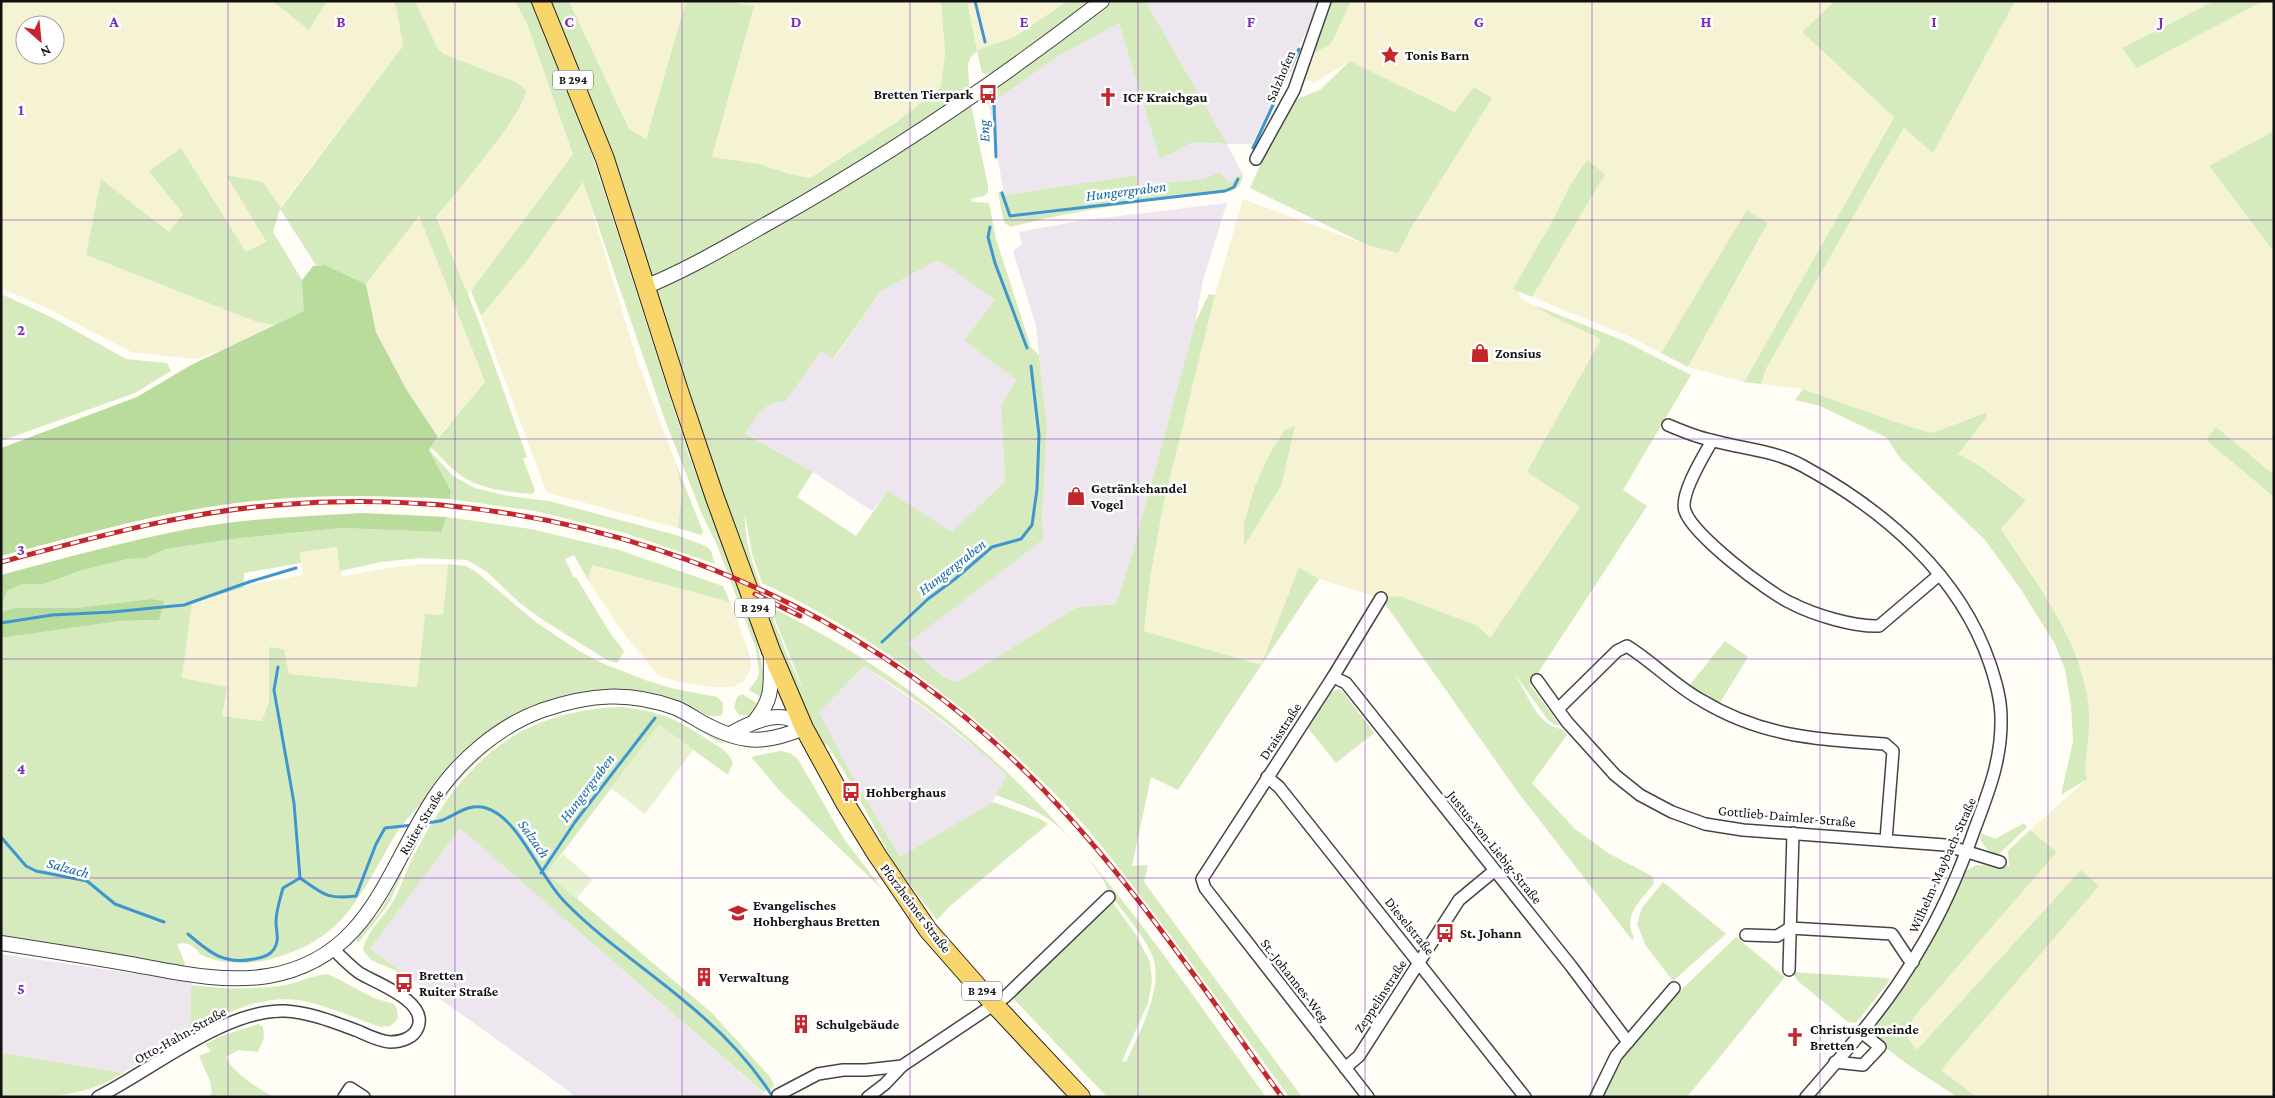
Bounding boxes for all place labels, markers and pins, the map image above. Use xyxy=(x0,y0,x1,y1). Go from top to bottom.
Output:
place icon: Tonis Barn xyxy=(1379,44,1401,66)
place label: Tonis Barn xyxy=(1405,47,1469,63)
bus stop icon: Bretten Tierpark xyxy=(977,83,999,105)
place label: Bretten Tierpark xyxy=(874,86,973,102)
church icon: ICF Kraichgau xyxy=(1097,86,1119,108)
place label: ICF Kraichgau xyxy=(1123,89,1208,105)
shop icon: Zonsius xyxy=(1469,342,1491,364)
place label: Zonsius xyxy=(1495,345,1542,361)
place label: Getränkehandel Vogel xyxy=(1090,480,1187,512)
shop icon: Getränkehandel Vogel xyxy=(1065,485,1087,507)
bus stop icon: Hohberghaus xyxy=(840,781,862,803)
place label: Hohberghaus xyxy=(866,784,946,800)
place label: Evangelisches Hohberghaus Bretten xyxy=(753,897,880,929)
school or university icon: Evangelisches Hohberghaus Bretten xyxy=(727,902,749,924)
bus stop icon: St. Johann xyxy=(1434,922,1456,944)
place label: St. Johann xyxy=(1460,925,1521,941)
building icon: Verwaltung xyxy=(693,966,715,988)
place label: Bretten Ruiter Straße xyxy=(419,967,499,999)
place label: Verwaltung xyxy=(718,969,789,985)
bus stop icon: Bretten Ruiter Straße xyxy=(393,972,415,994)
building icon: Schulgebäude xyxy=(790,1013,812,1035)
place label: Schulgebäude xyxy=(816,1016,900,1032)
place label: Christusgemeinde Bretten xyxy=(1810,1021,1919,1053)
church icon: Christusgemeinde Bretten xyxy=(1784,1026,1806,1048)

